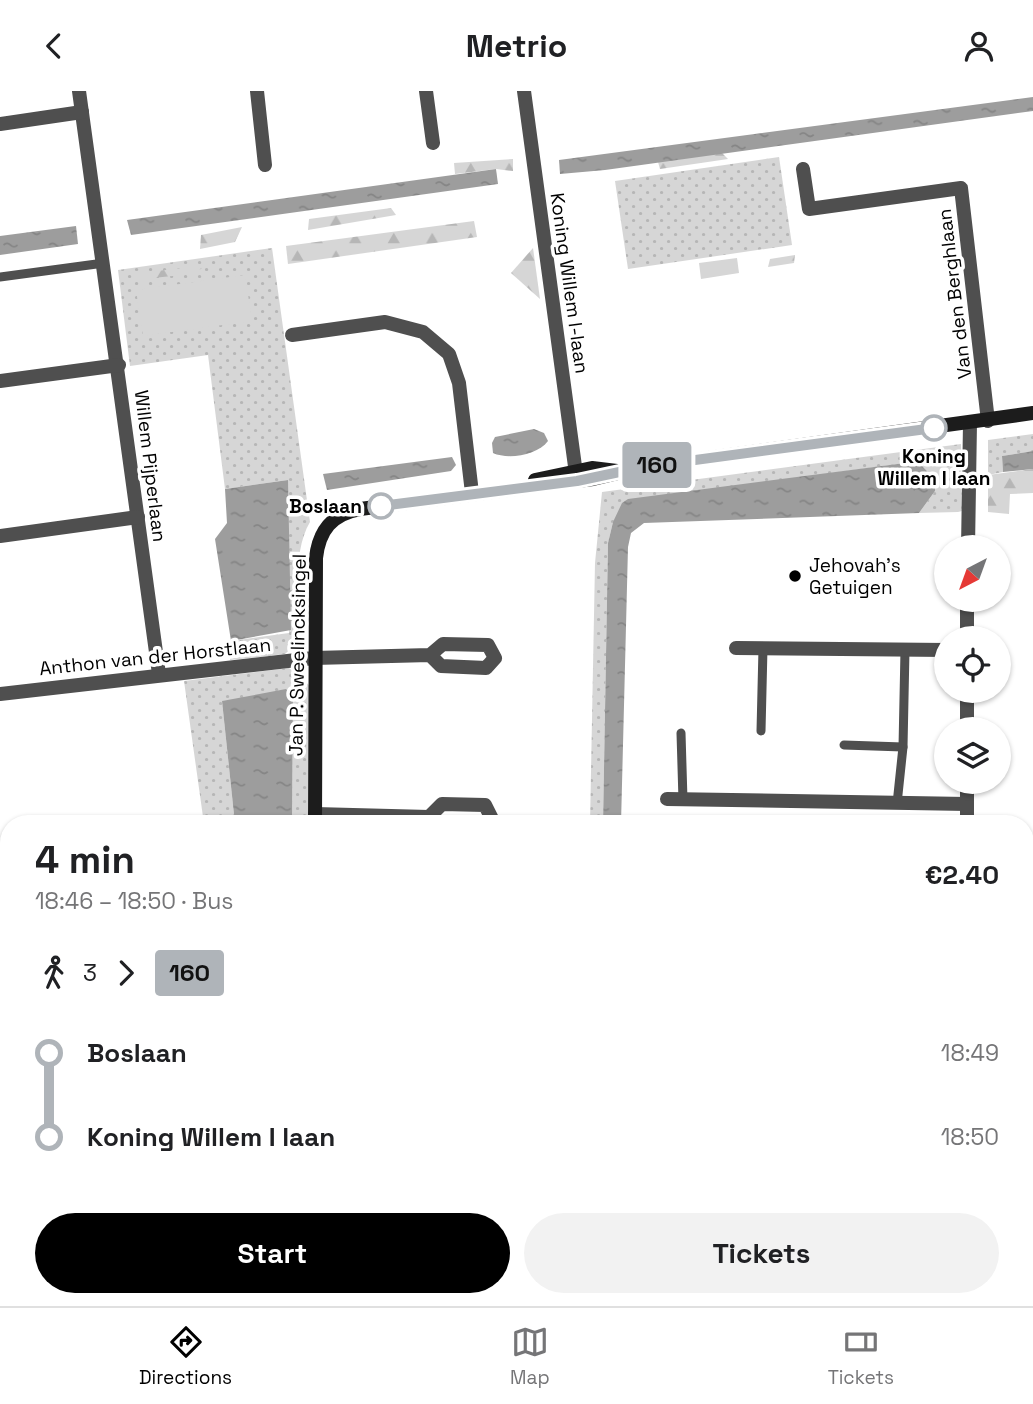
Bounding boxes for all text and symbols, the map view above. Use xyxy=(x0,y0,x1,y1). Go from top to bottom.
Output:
text: Metrio xyxy=(466,26,567,66)
icon: back xyxy=(35,27,73,65)
icon: person xyxy=(960,27,998,65)
street label: Koning Willem I-laan xyxy=(544,191,595,375)
street label: Van den Berghlaan xyxy=(932,207,977,380)
street label: Willem Pijperlaan xyxy=(129,389,172,543)
marker: Koning Willem I laan xyxy=(921,415,947,441)
line badge: 160 xyxy=(617,442,697,488)
place label: Koning Willem I laan xyxy=(878,444,990,491)
text: 160 xyxy=(636,449,678,480)
marker: Boslaan xyxy=(368,493,394,519)
place label: Boslaan xyxy=(289,494,362,519)
north arrow xyxy=(934,535,1012,613)
map controls xyxy=(934,535,1011,794)
place label: Jehovah's Getuigen xyxy=(809,553,901,600)
street label: Jan P. Sweelincksingel xyxy=(283,554,312,756)
marker: Jehovah's Getuigen xyxy=(787,568,803,584)
button: locate xyxy=(934,626,1011,703)
street label: Anthon van der Horstlaan xyxy=(38,632,272,681)
button: layers xyxy=(934,717,1011,794)
text: 4 min xyxy=(35,836,135,884)
text: €2.40 xyxy=(925,858,999,892)
text: 18:46 – 18:50 · Bus xyxy=(35,886,233,916)
icon: walk xyxy=(35,954,73,992)
icon: forward xyxy=(107,954,145,992)
text: 160 xyxy=(169,957,210,988)
text: 3 xyxy=(83,958,97,988)
text: Boslaan xyxy=(87,1036,187,1070)
text: 18:49 xyxy=(941,1038,999,1068)
text: Koning Willem I laan xyxy=(87,1120,335,1154)
text: 18:50 xyxy=(941,1122,999,1152)
button: Start xyxy=(35,1213,510,1293)
button: Tickets xyxy=(524,1213,999,1293)
tab: Directions xyxy=(139,1323,232,1390)
tab: Map xyxy=(510,1323,550,1390)
tab: Tickets xyxy=(828,1323,894,1390)

